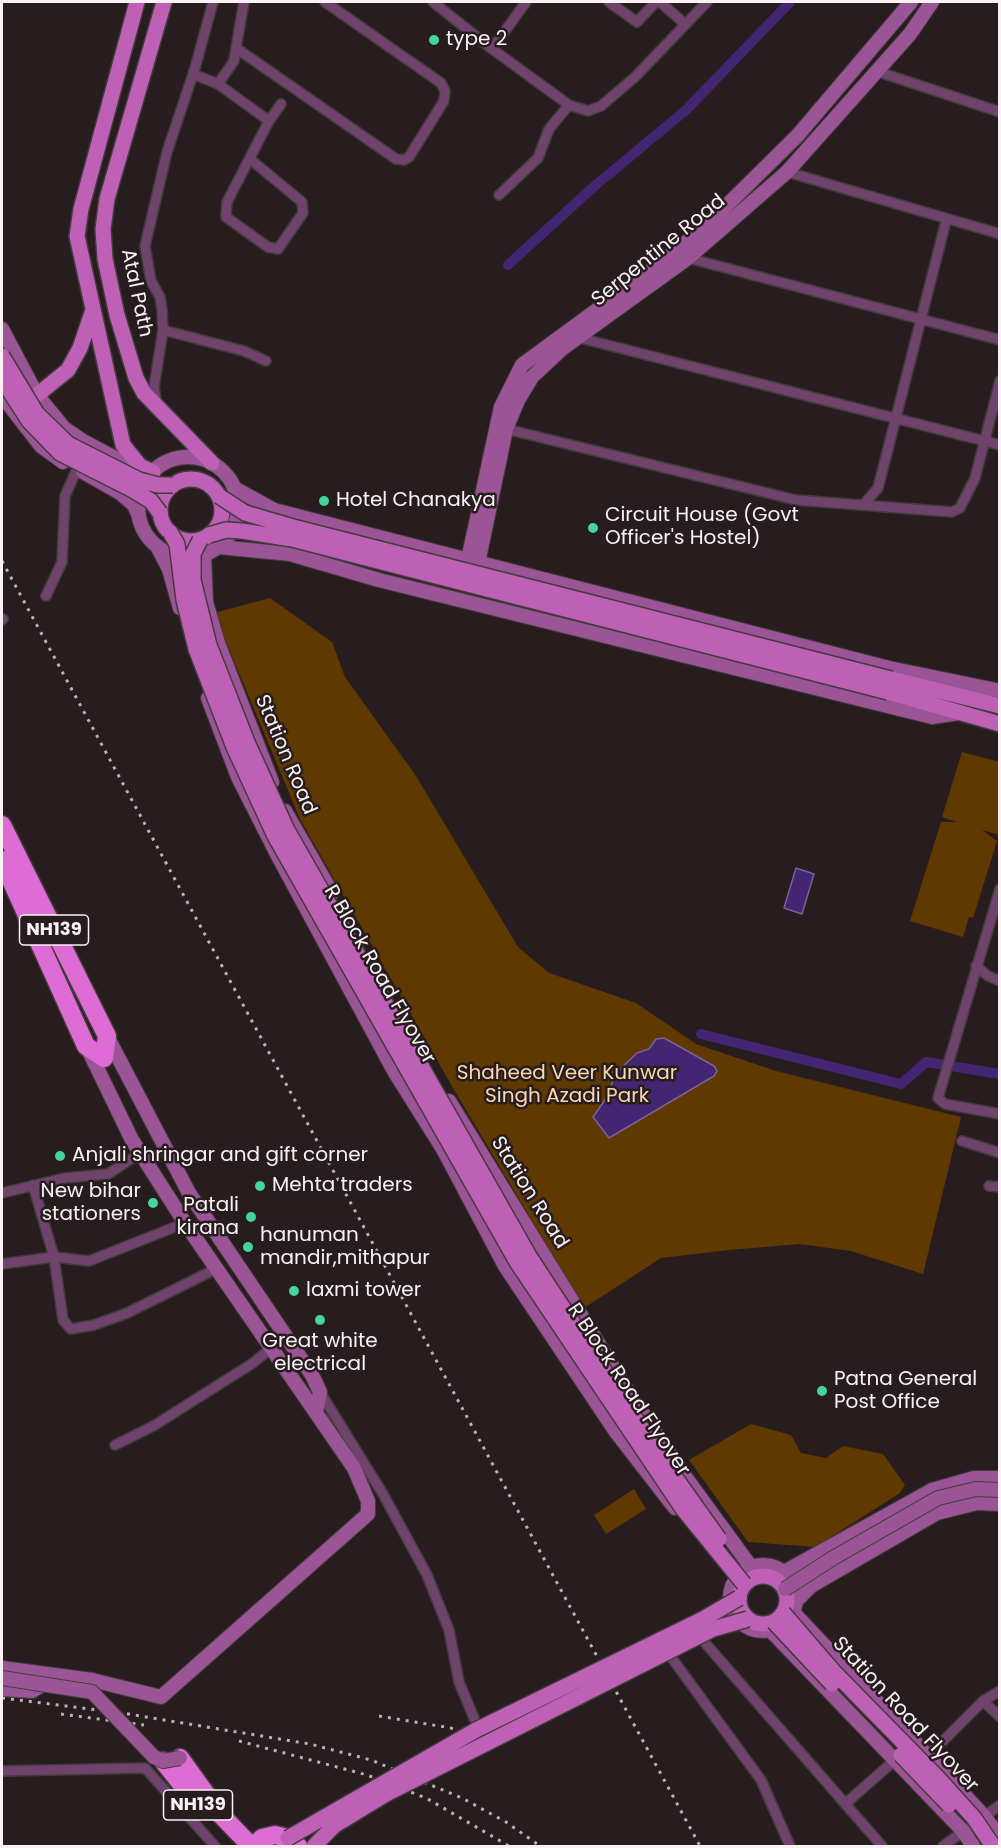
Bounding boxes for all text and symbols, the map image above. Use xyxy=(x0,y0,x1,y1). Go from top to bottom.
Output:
place label: type 2 xyxy=(446,28,507,52)
marker: type 2 xyxy=(427,33,441,47)
street label: Serpentine Road xyxy=(587,190,731,312)
street label: Atal Path xyxy=(115,247,157,339)
place label: Hotel Chanakya xyxy=(336,489,496,513)
marker: Hotel Chanakya xyxy=(317,494,331,508)
place label: Circuit House (Govt Officer's Hostel) xyxy=(605,504,799,551)
marker: Circuit House (Govt Officer's Hostel) xyxy=(586,521,600,535)
street label: Station Road xyxy=(249,692,321,818)
street label: R Block Road Flyover xyxy=(318,881,440,1069)
road number: NH139 xyxy=(20,915,88,945)
park label: Shaheed Veer Kunwar Singh Azadi Park xyxy=(457,1062,677,1109)
street label: Station Road xyxy=(485,1133,573,1253)
place label: Anjali shringar and gift corner xyxy=(72,1144,368,1168)
marker: Anjali shringar and gift corner xyxy=(53,1149,67,1163)
place label: Mehta traders xyxy=(272,1174,413,1198)
marker: Mehta traders xyxy=(253,1179,267,1193)
place label: New bihar stationers xyxy=(41,1180,141,1227)
place label: Patali kirana xyxy=(176,1194,239,1241)
marker: New bihar stationers xyxy=(146,1196,160,1210)
marker: Patali kirana xyxy=(244,1210,258,1224)
place label: hanuman mandir,mithapur xyxy=(260,1224,430,1271)
marker: hanuman mandir,mithapur xyxy=(241,1240,255,1254)
place label: laxmi tower xyxy=(306,1279,421,1303)
marker: laxmi tower xyxy=(287,1284,301,1298)
street label: R Block Road Flyover xyxy=(561,1299,695,1481)
marker: Great white electrical xyxy=(313,1313,327,1327)
place label: Great white electrical xyxy=(262,1330,378,1377)
place label: Patna General Post Office xyxy=(834,1368,977,1415)
marker: Patna General Post Office xyxy=(815,1384,829,1398)
street label: Station Road Flyover xyxy=(827,1633,983,1797)
road number: NH139 xyxy=(164,1790,232,1820)

